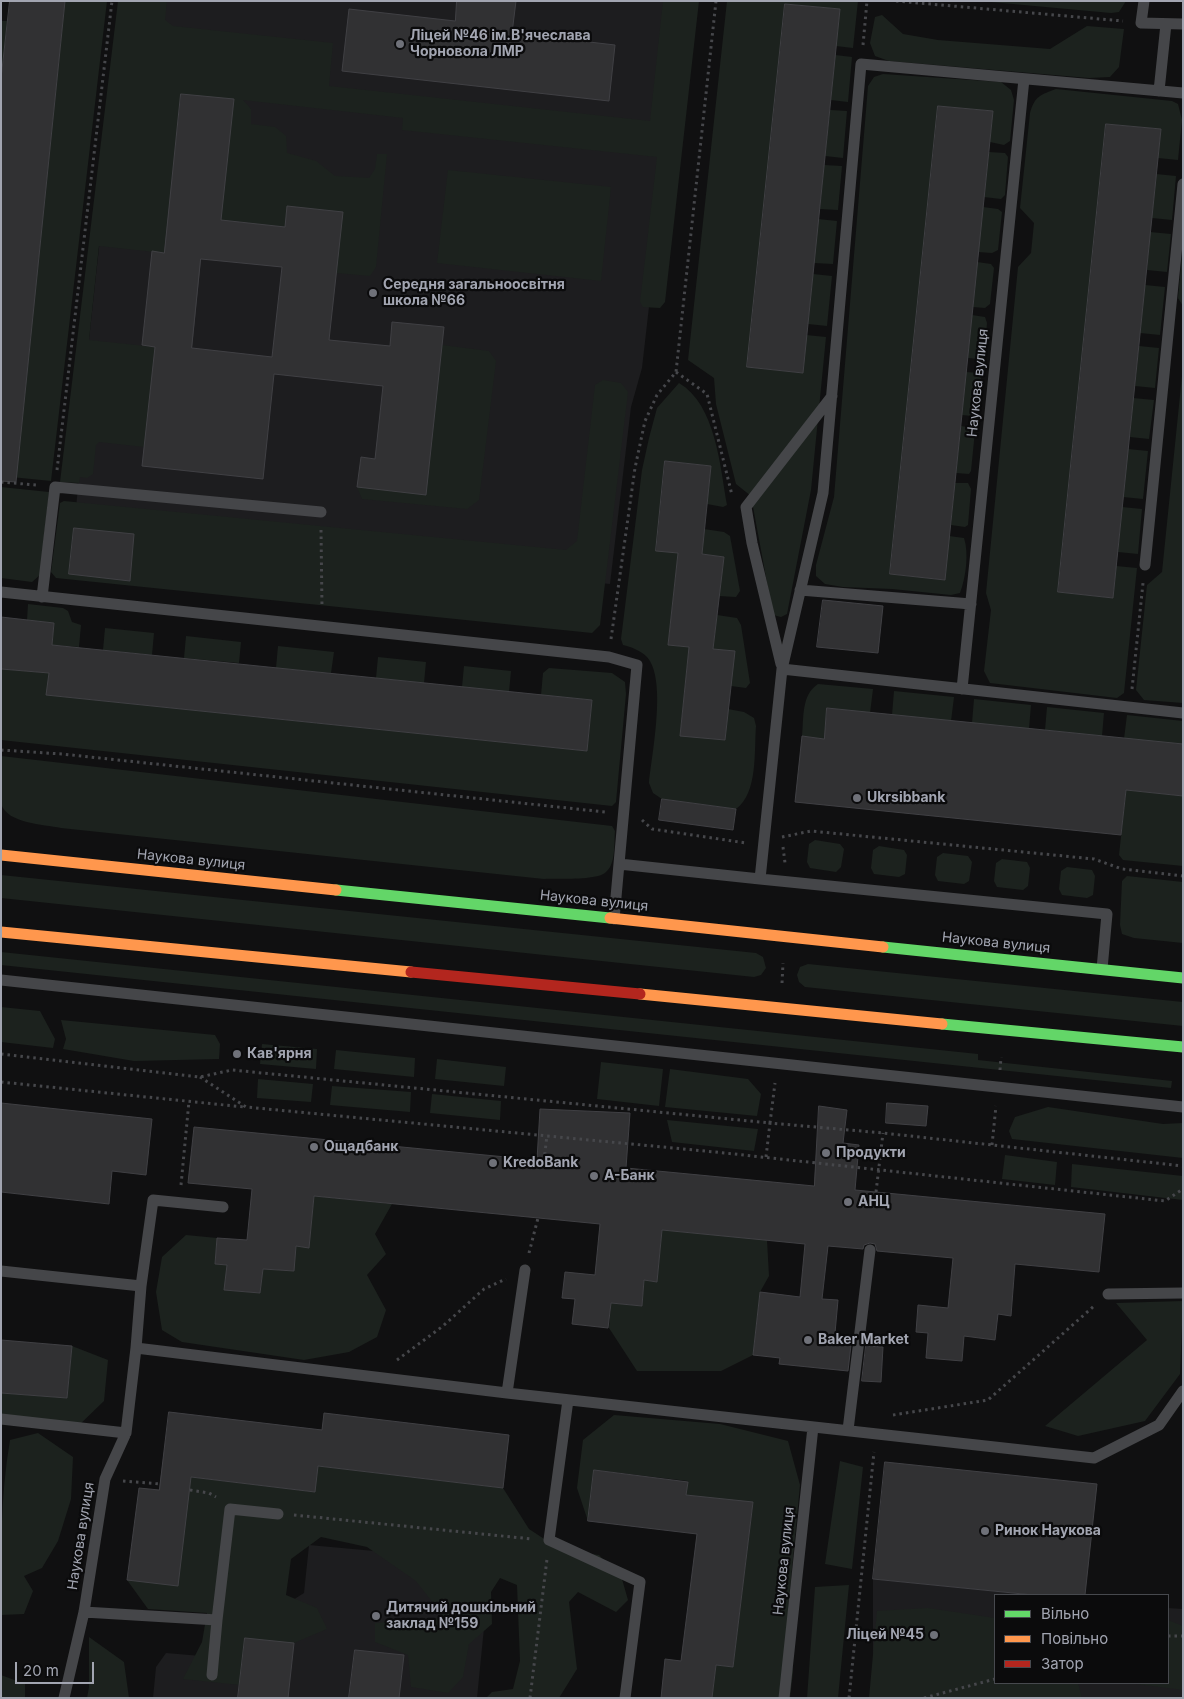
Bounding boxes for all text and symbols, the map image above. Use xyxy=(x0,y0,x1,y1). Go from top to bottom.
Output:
place label: Ліцей №46 ім.В'ячеслава Чорновола ЛМР xyxy=(410,28,591,60)
marker: Ліцей №46 ім.В'ячеслава Чорновола ЛМР xyxy=(394,38,406,50)
place label: Середня загальноосвітня школа №66 xyxy=(383,277,565,310)
marker: Середня загальноосвітня школа №66 xyxy=(367,287,379,299)
street label: Наукова вулиця xyxy=(964,328,992,438)
place label: Ukrsibbank xyxy=(867,790,945,806)
marker: Ukrsibbank xyxy=(851,792,863,804)
street label: Наукова вулиця xyxy=(136,846,246,874)
street label: Наукова вулиця xyxy=(539,887,649,915)
street label: Наукова вулиця xyxy=(941,929,1051,957)
place label: Кав'ярня xyxy=(247,1046,312,1062)
marker: Кав'ярня xyxy=(231,1048,243,1060)
place label: Ощадбанк xyxy=(324,1139,398,1155)
marker: Ощадбанк xyxy=(308,1141,320,1153)
place label: Продукти xyxy=(836,1145,906,1161)
marker: Продукти xyxy=(820,1147,832,1159)
place label: KredoBank xyxy=(503,1155,578,1171)
marker: KredoBank xyxy=(487,1157,499,1169)
place label: А-Банк xyxy=(604,1168,655,1184)
marker: А-Банк xyxy=(588,1170,600,1182)
place label: АНЦ xyxy=(858,1194,890,1210)
marker: АНЦ xyxy=(842,1196,854,1208)
place label: Baker Market xyxy=(818,1332,909,1348)
marker: Baker Market xyxy=(802,1334,814,1346)
street label: Наукова вулиця xyxy=(64,1481,98,1591)
street label: Наукова вулиця xyxy=(770,1506,798,1616)
place label: Ринок Наукова xyxy=(995,1523,1101,1539)
marker: Ринок Наукова xyxy=(979,1525,991,1537)
legend xyxy=(994,1594,1169,1684)
place label: Дитячий дошкільний заклад №159 xyxy=(386,1600,536,1632)
text: Вільно xyxy=(1041,1604,1089,1623)
marker: Дитячий дошкільний заклад №159 xyxy=(370,1610,382,1622)
place label: Ліцей №45 xyxy=(846,1627,924,1643)
marker: Ліцей №45 xyxy=(928,1629,940,1641)
text: Повільно xyxy=(1041,1629,1108,1648)
scale bar xyxy=(18,1652,96,1684)
text: Затор xyxy=(1041,1654,1084,1673)
text: 20 m xyxy=(23,1661,59,1680)

